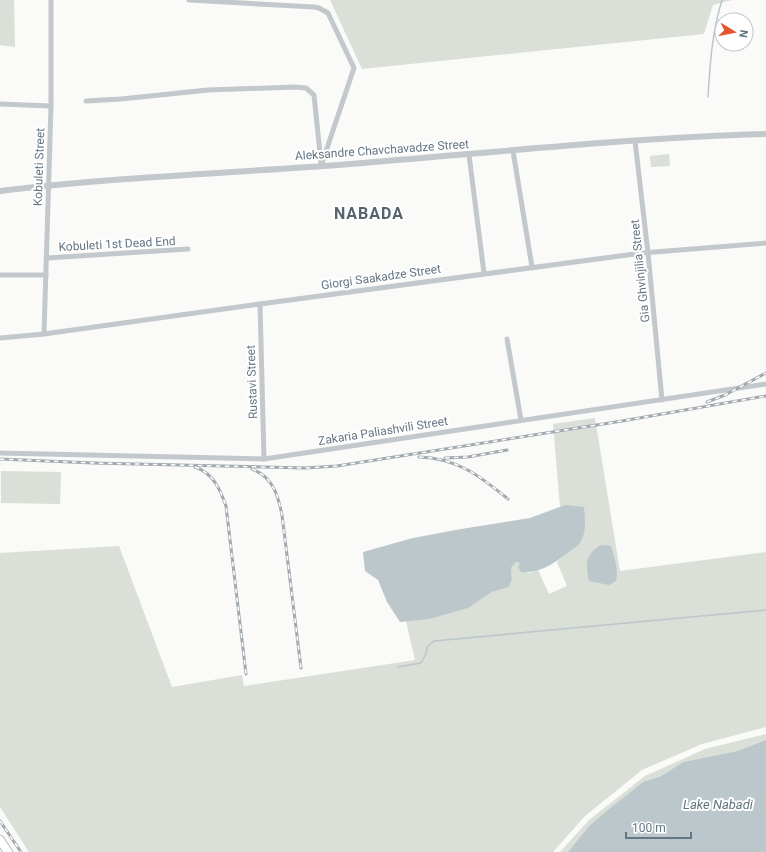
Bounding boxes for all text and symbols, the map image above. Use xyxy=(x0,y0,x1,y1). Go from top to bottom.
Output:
north arrow xyxy=(714,12,754,52)
text: N xyxy=(736,29,750,39)
street label: Kobuleti Street xyxy=(31,128,47,206)
street label: Aleksandre Chavchavadze Street xyxy=(295,137,470,163)
district label: NABADA xyxy=(334,204,404,223)
street label: Gia Ghvinjilia Street xyxy=(628,219,652,323)
street label: Kobuleti 1st Dead End xyxy=(58,234,176,254)
street label: Giorgi Saakadze Street xyxy=(320,262,442,292)
street label: Rustavi Street xyxy=(244,345,260,419)
street label: Zakaria Paliashvili Street xyxy=(317,414,449,448)
water label: Lake Nabadi xyxy=(683,797,754,812)
scale bar xyxy=(626,814,691,840)
text: 100 m xyxy=(632,821,666,835)

